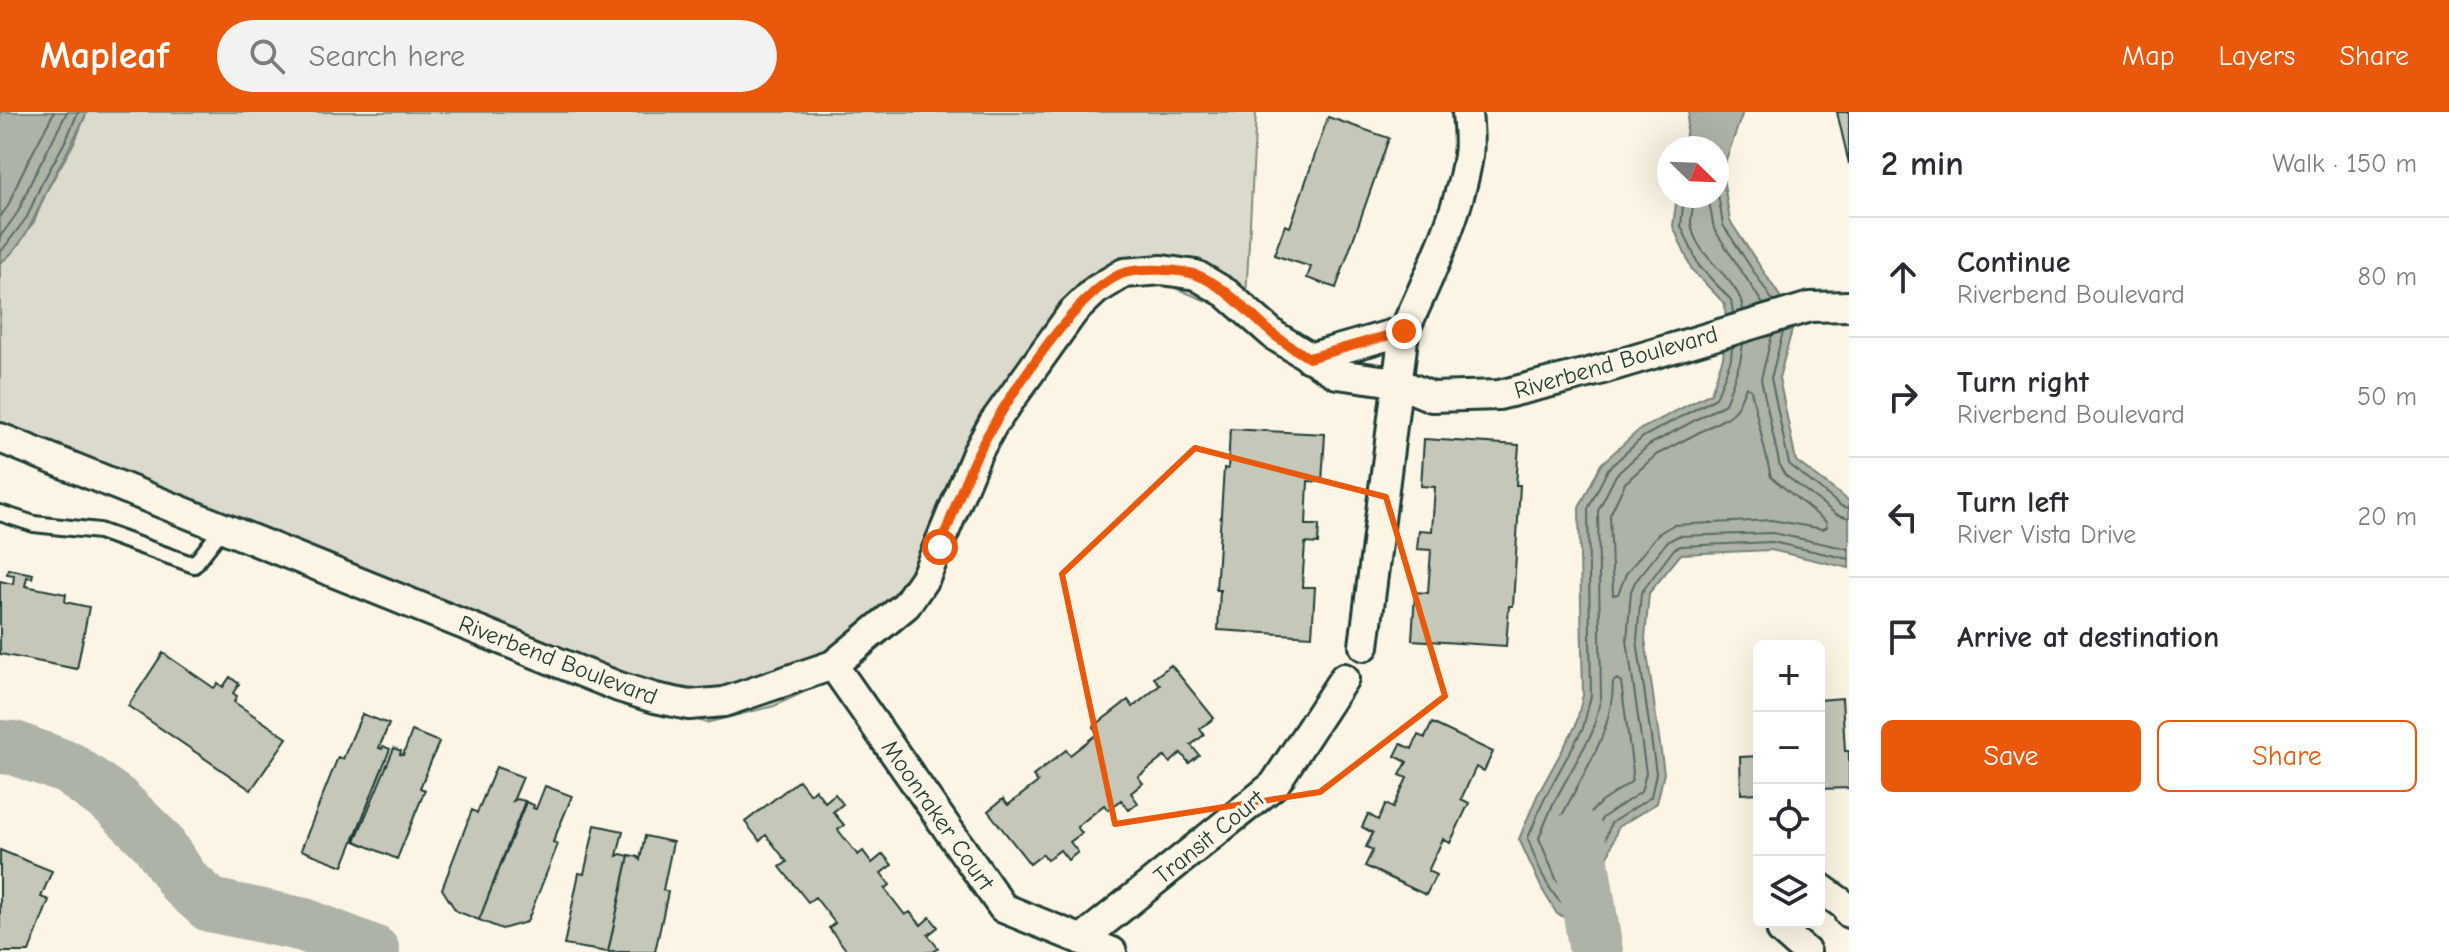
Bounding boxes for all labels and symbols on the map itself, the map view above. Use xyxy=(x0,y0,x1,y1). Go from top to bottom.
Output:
north arrow xyxy=(1657,136,1729,208)
route end xyxy=(1386,313,1422,349)
street label: Riverbend Boulevard xyxy=(1511,320,1721,404)
route start xyxy=(922,529,958,565)
street label: Riverbend Boulevard xyxy=(455,609,661,711)
street label: Moonraker Court xyxy=(876,734,1001,896)
street label: Transit Court xyxy=(1148,783,1271,890)

